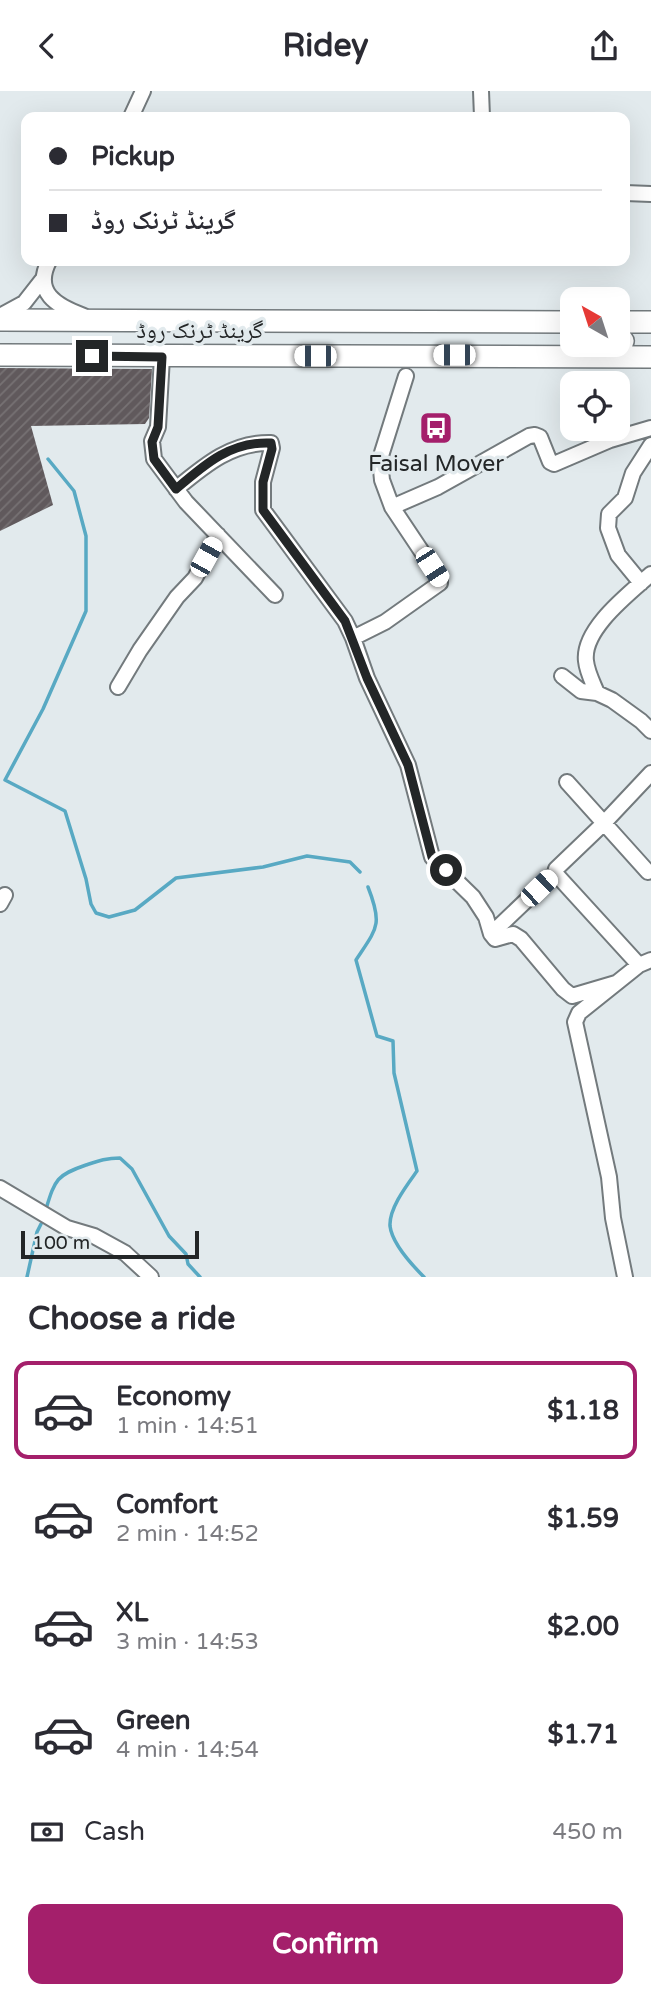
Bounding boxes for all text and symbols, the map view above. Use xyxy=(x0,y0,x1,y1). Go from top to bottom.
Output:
icon: back xyxy=(28,27,66,65)
text: Ridey xyxy=(282,27,369,65)
icon: share xyxy=(585,27,623,65)
text: Pickup xyxy=(91,141,175,172)
text: گرینڈ ٹرنک روڈ xyxy=(91,205,236,236)
north arrow xyxy=(560,287,630,357)
map controls xyxy=(560,287,630,441)
street label: گرینڈ ٹرنک روڈ xyxy=(137,317,264,345)
route end xyxy=(76,340,108,372)
car xyxy=(434,345,476,366)
car xyxy=(295,346,337,367)
button: locate xyxy=(560,371,630,441)
bus stop icon: Faisal Mover xyxy=(417,409,455,447)
place label: Faisal Mover xyxy=(368,450,504,478)
car xyxy=(187,534,226,580)
car xyxy=(412,544,453,590)
route start xyxy=(430,854,462,886)
car xyxy=(517,866,562,910)
scale bar xyxy=(21,1228,200,1260)
text: 100 m xyxy=(32,1232,90,1254)
text: Choose a ride xyxy=(28,1300,235,1338)
icon: car xyxy=(32,1379,95,1442)
text: Economy xyxy=(116,1381,231,1412)
text: $1.18 xyxy=(547,1395,619,1426)
text: 1 min · 14:51 xyxy=(116,1412,259,1440)
icon: car xyxy=(32,1487,95,1550)
text: Comfort xyxy=(116,1489,218,1520)
text: $1.59 xyxy=(547,1503,619,1534)
text: 2 min · 14:52 xyxy=(116,1520,259,1548)
icon: car xyxy=(32,1595,95,1658)
text: XL xyxy=(116,1597,148,1628)
text: $2.00 xyxy=(547,1611,619,1642)
text: 3 min · 14:53 xyxy=(116,1628,259,1656)
icon: car xyxy=(32,1703,95,1766)
text: Green xyxy=(116,1705,191,1736)
text: $1.71 xyxy=(547,1719,619,1750)
text: 4 min · 14:54 xyxy=(116,1736,259,1764)
icon: cash xyxy=(28,1813,66,1851)
text: Cash xyxy=(84,1816,145,1847)
text: 450 m xyxy=(553,1818,623,1846)
button: Confirm xyxy=(28,1904,623,1984)

